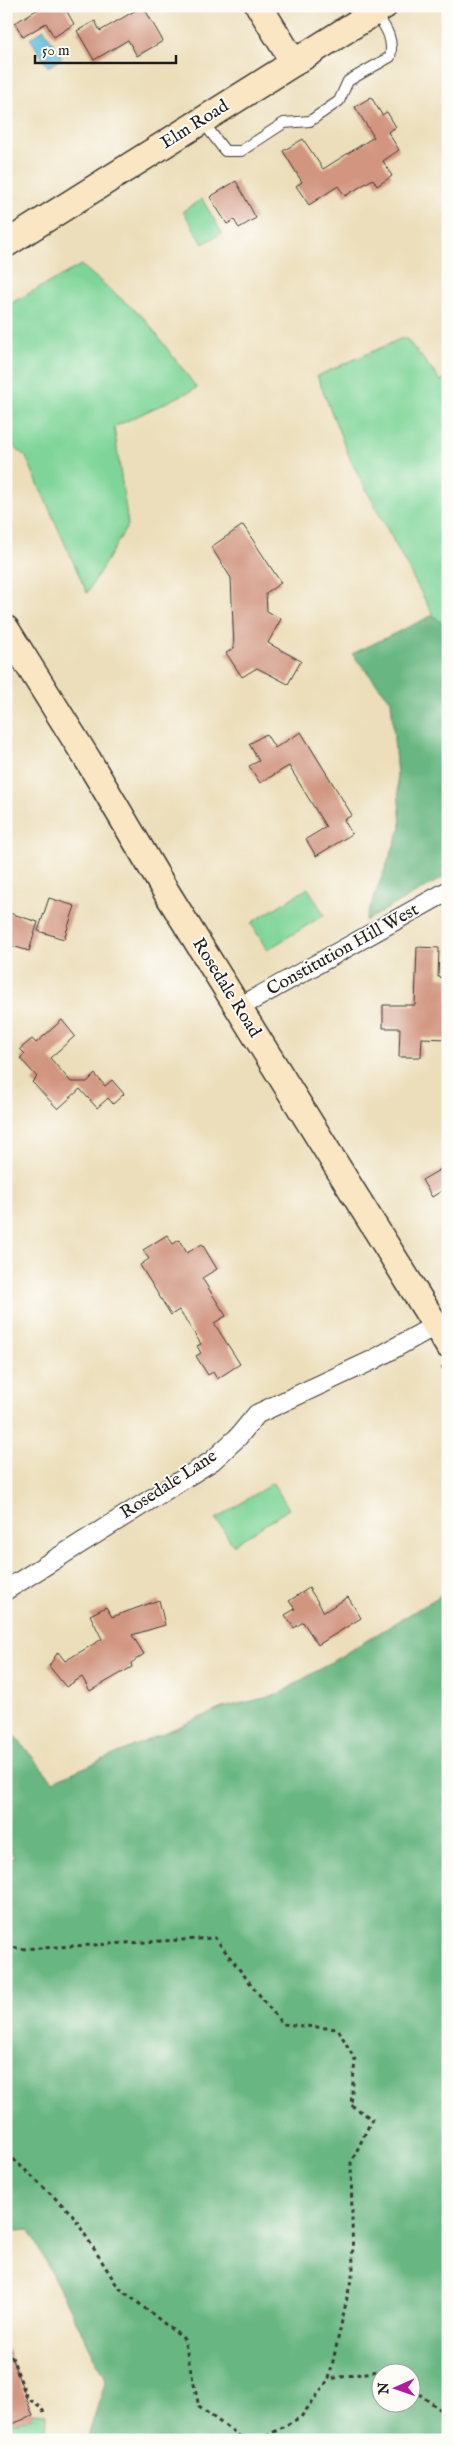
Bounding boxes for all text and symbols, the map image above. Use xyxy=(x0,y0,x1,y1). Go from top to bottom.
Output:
scale bar xyxy=(35,32,176,64)
text: 50 m xyxy=(42,41,70,60)
street label: Elm Road xyxy=(157,95,234,155)
street label: Constitution Hill West xyxy=(263,899,423,1001)
street label: Rosedale Road xyxy=(186,934,266,1042)
street label: Rosedale Lane xyxy=(116,1445,222,1525)
north arrow xyxy=(372,2364,422,2414)
text: N xyxy=(375,2382,393,2396)

